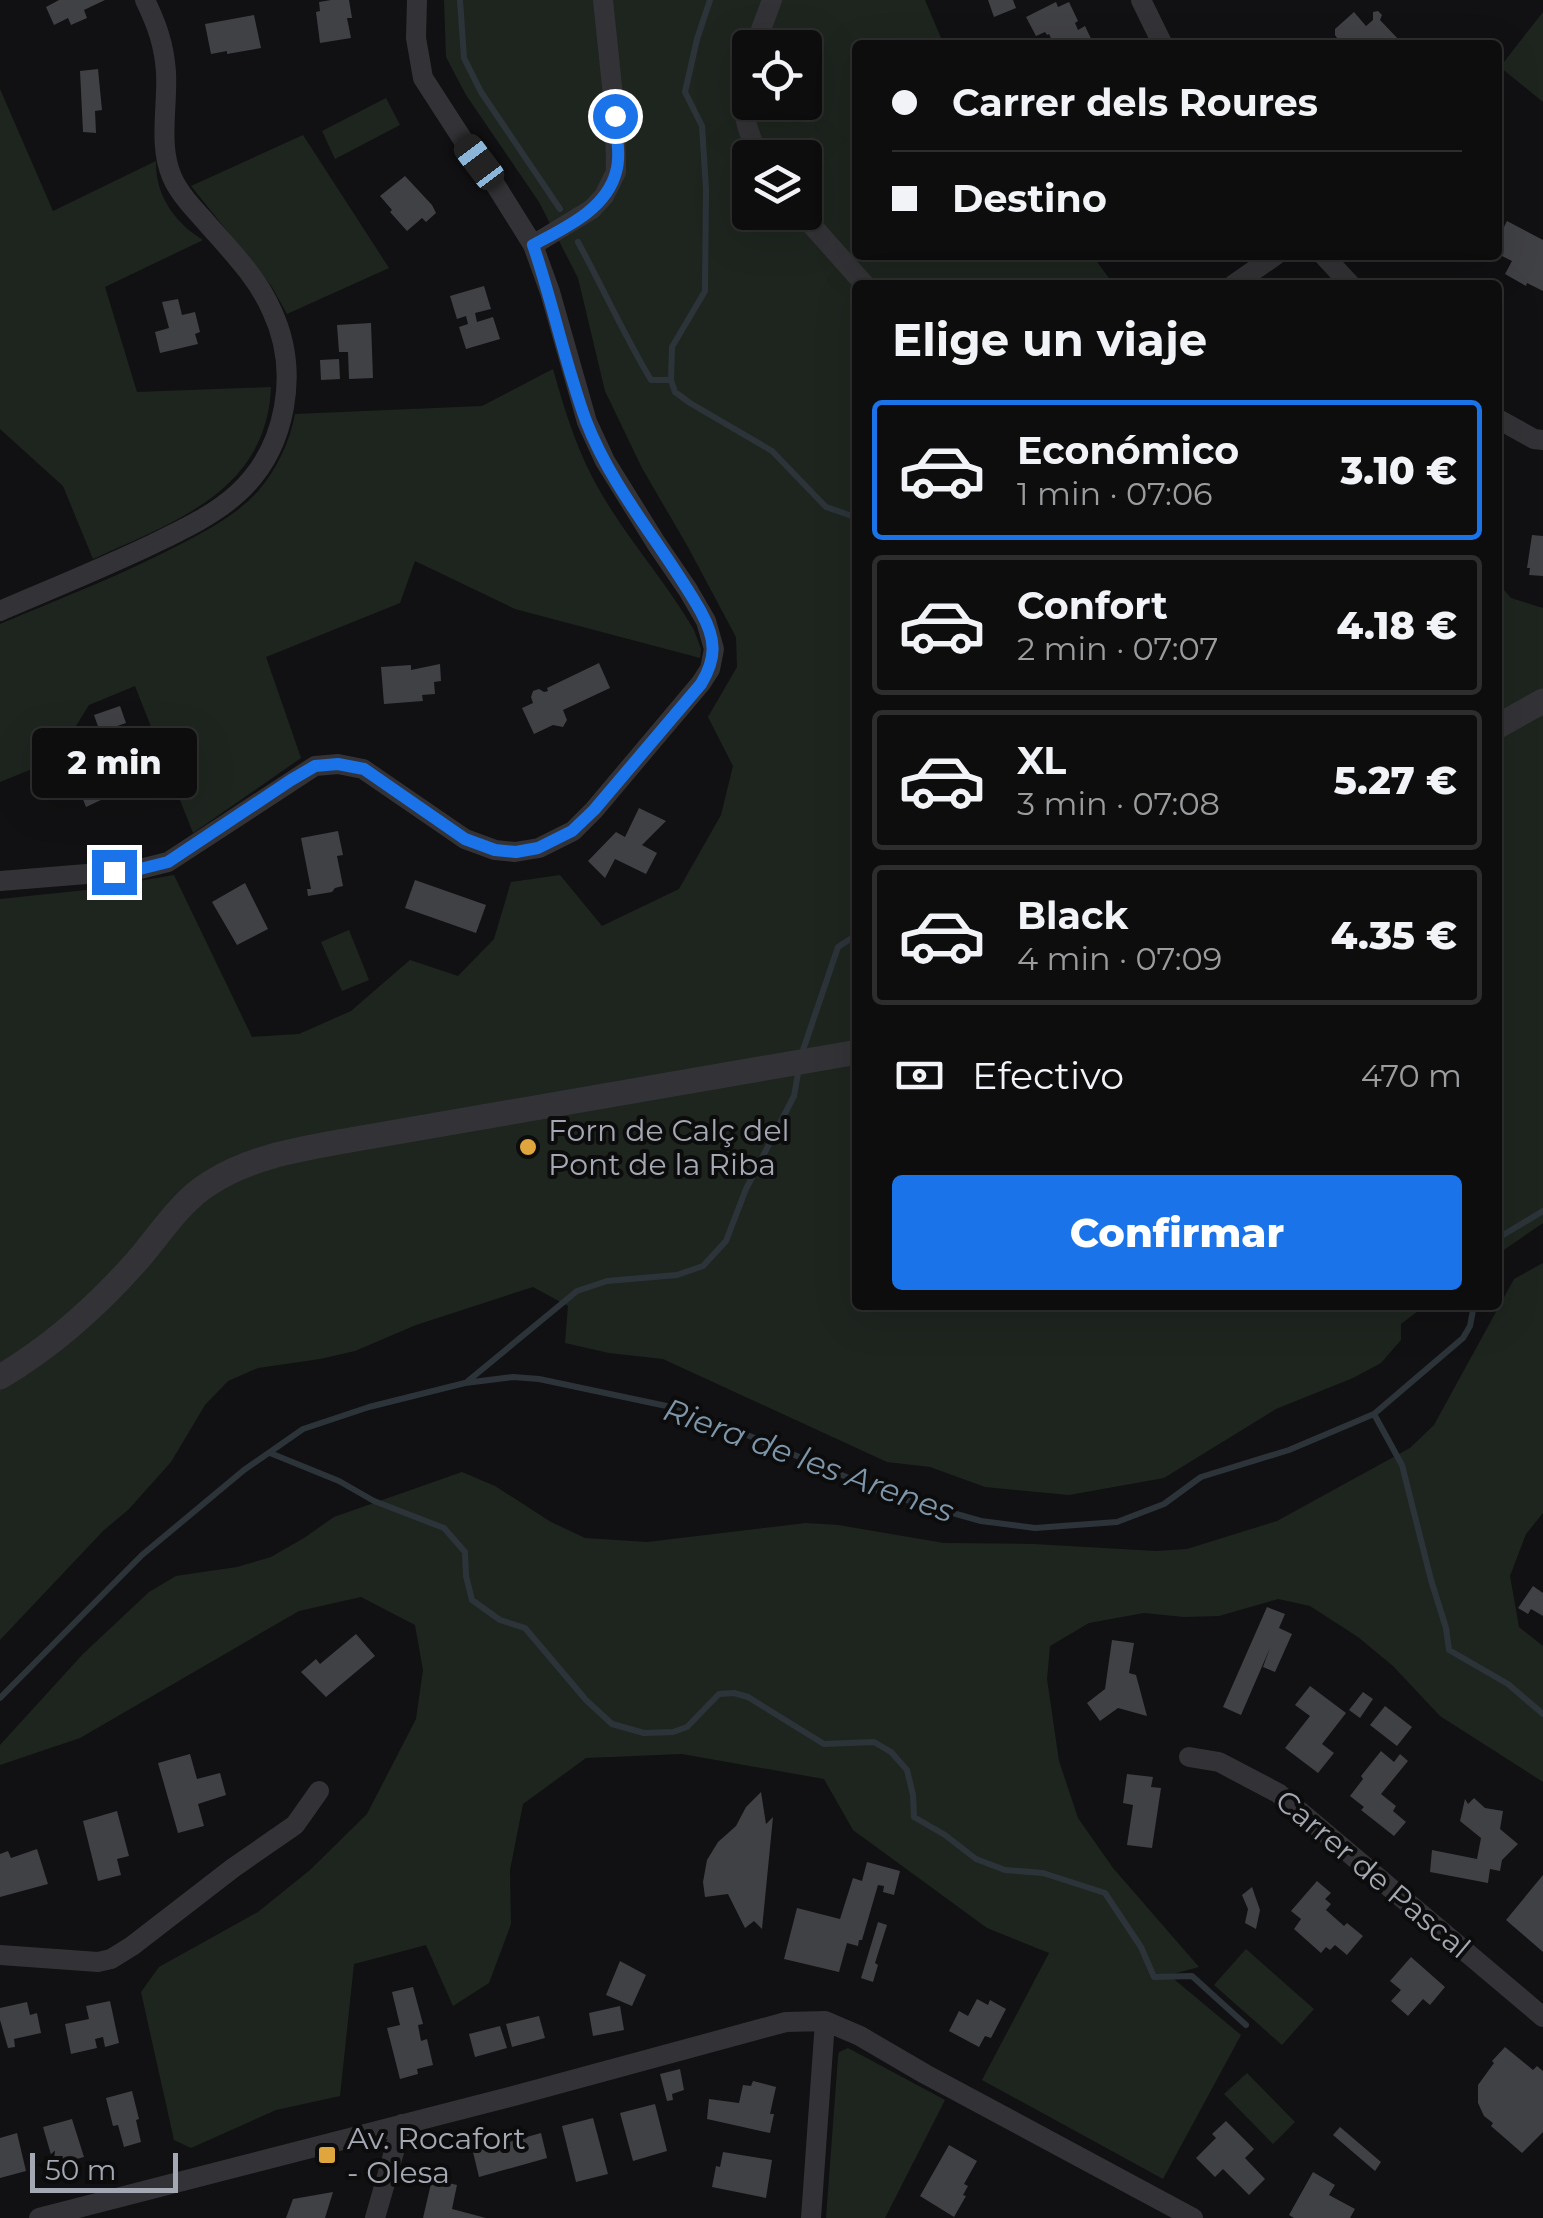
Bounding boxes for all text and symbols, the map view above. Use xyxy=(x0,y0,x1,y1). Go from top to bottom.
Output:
map controls xyxy=(732,30,822,230)
button: locate xyxy=(732,30,822,120)
text: Carrer dels Roures xyxy=(952,79,1318,126)
route start xyxy=(593,94,638,139)
car xyxy=(449,129,509,195)
button: layers xyxy=(732,140,822,230)
text: Destino xyxy=(952,175,1107,222)
text: Elige un viaje xyxy=(892,312,1207,367)
icon: car xyxy=(897,425,987,515)
text: Económico xyxy=(1017,427,1239,474)
text: 3.10 € xyxy=(1340,447,1457,494)
text: 1 min · 07:06 xyxy=(1017,474,1213,513)
icon: car xyxy=(897,580,987,670)
text: Confort xyxy=(1017,582,1168,629)
text: 4.18 € xyxy=(1337,602,1457,649)
text: 2 min · 07:07 xyxy=(1017,629,1218,668)
callout: 2 min xyxy=(32,727,196,797)
icon: car xyxy=(897,735,987,825)
text: XL xyxy=(1017,737,1066,784)
text: 2 min xyxy=(67,743,162,782)
text: 5.27 € xyxy=(1334,757,1457,804)
text: 3 min · 07:08 xyxy=(1017,784,1220,823)
route end xyxy=(92,850,137,895)
icon: car xyxy=(897,890,987,980)
text: Black xyxy=(1017,892,1128,939)
text: 4.35 € xyxy=(1331,912,1457,959)
text: 4 min · 07:09 xyxy=(1017,939,1222,978)
icon: cash xyxy=(892,1048,947,1103)
text: Efectivo xyxy=(972,1052,1124,1099)
text: 470 m xyxy=(1361,1056,1462,1095)
place label: Forn de Calç del Pont de la Riba xyxy=(548,1112,790,1183)
marker: Forn de Calç del Pont de la Riba xyxy=(517,1136,539,1158)
button: Confirmar xyxy=(892,1175,1462,1290)
water label: Riera de les Arenes xyxy=(658,1389,960,1531)
street label: Carrer de Pascal xyxy=(1268,1782,1478,1966)
place label: Av. Rocafort - Olesa xyxy=(347,2120,526,2191)
marker: Av. Rocafort - Olesa xyxy=(316,2144,338,2166)
scale bar xyxy=(30,2148,178,2192)
text: 50 m xyxy=(45,2153,116,2187)

